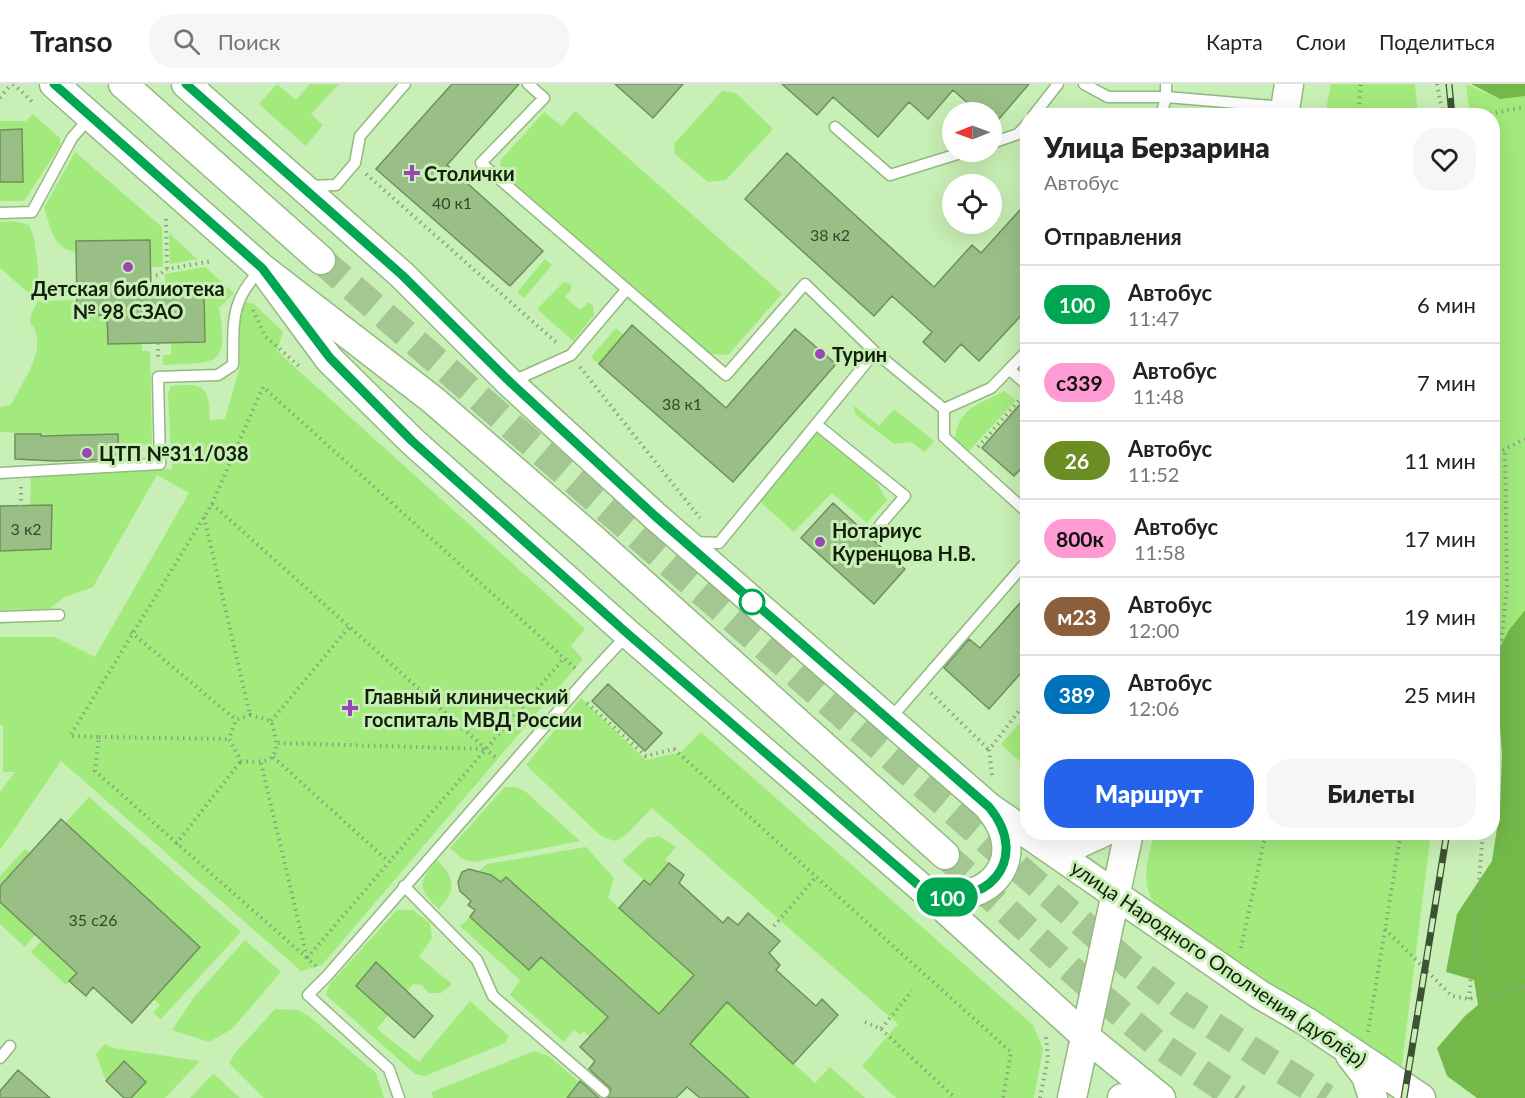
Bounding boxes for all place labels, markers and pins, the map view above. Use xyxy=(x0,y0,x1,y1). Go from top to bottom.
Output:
place label: Столички xyxy=(424,161,515,185)
marker: Столички xyxy=(405,166,419,180)
marker: Детская библиотека № 98 СЗАО xyxy=(121,260,135,274)
place label: Детская библиотека № 98 СЗАО xyxy=(31,276,225,323)
place label: Турин xyxy=(832,342,887,366)
marker: Турин xyxy=(813,347,827,361)
place label: ЦТП №311/038 xyxy=(99,441,249,465)
marker: ЦТП №311/038 xyxy=(80,446,94,460)
place label: Нотариус Куренцова Н.В. xyxy=(832,518,976,565)
marker: Нотариус Куренцова Н.В. xyxy=(813,535,827,549)
unlabelled marker xyxy=(739,589,765,615)
place label: Главный клинический госпиталь МВД России xyxy=(364,684,582,731)
marker: Главный клинический госпиталь МВД России xyxy=(341,699,359,717)

